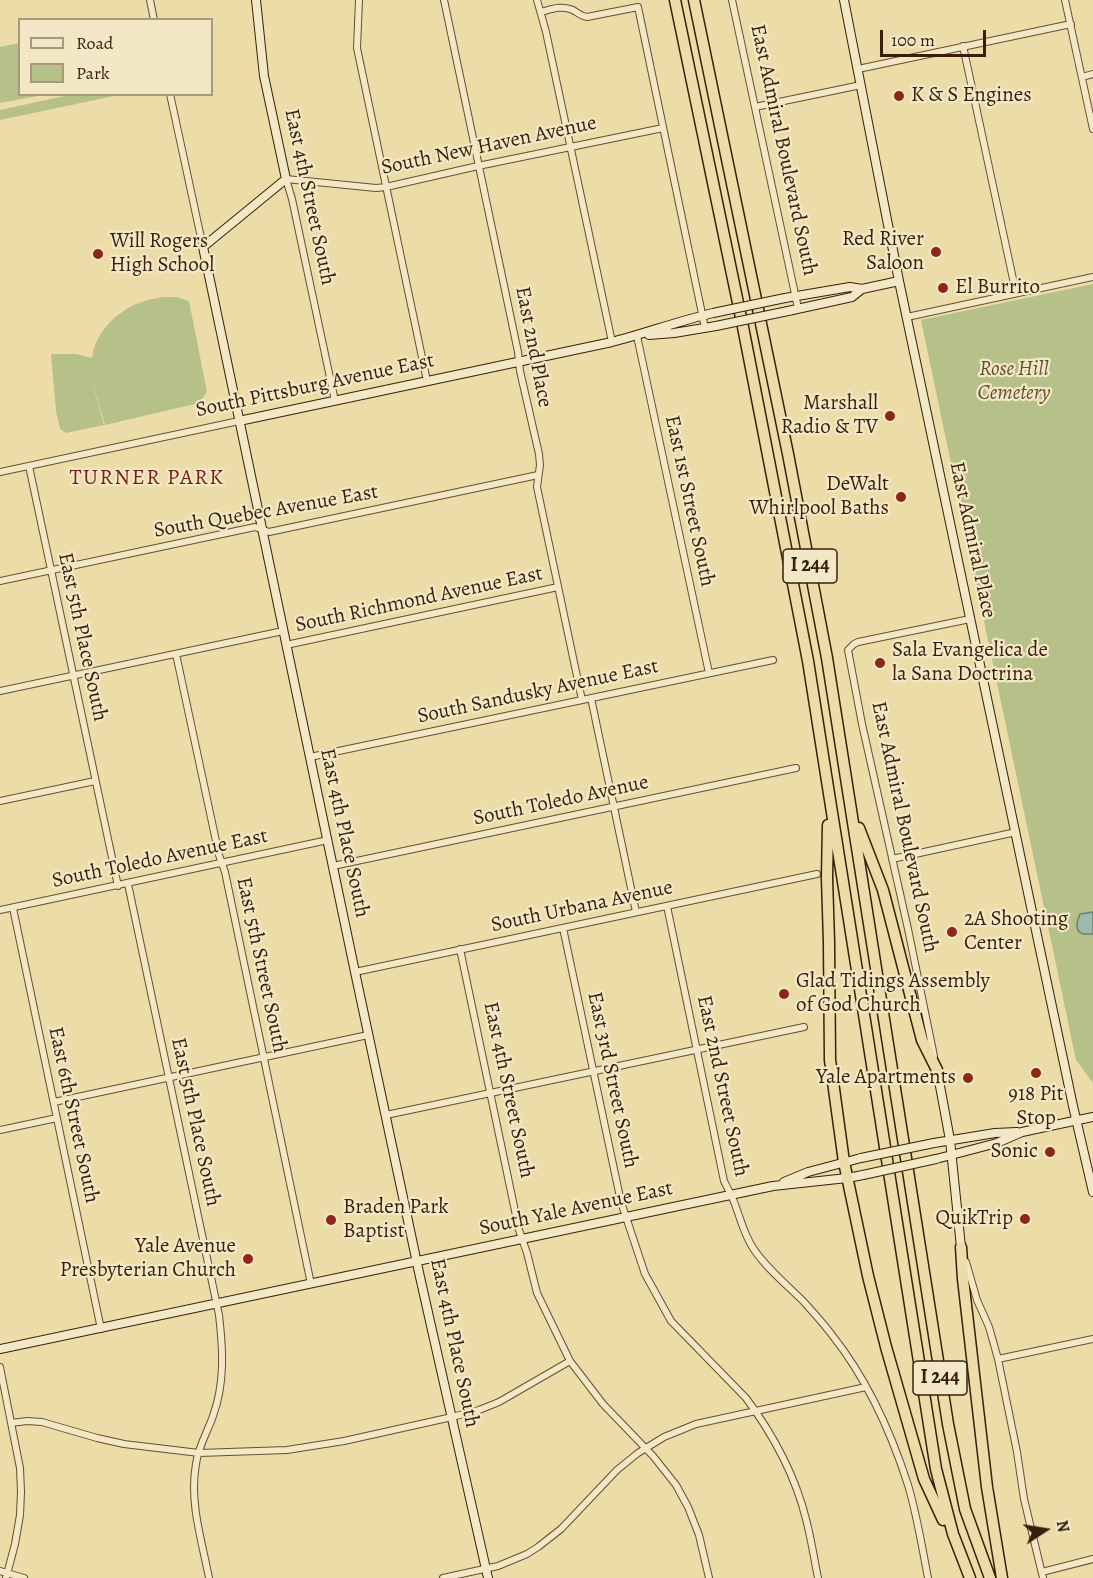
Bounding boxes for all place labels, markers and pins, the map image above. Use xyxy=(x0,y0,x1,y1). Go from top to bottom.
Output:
place label: K & S Engines xyxy=(911,83,1032,109)
marker: K & S Engines xyxy=(892,89,906,103)
place label: Red River Saloon xyxy=(842,227,924,277)
place label: Will Rogers High School xyxy=(110,229,214,279)
marker: Red River Saloon xyxy=(929,245,943,259)
marker: Will Rogers High School xyxy=(91,247,105,261)
place label: El Burrito xyxy=(955,275,1040,301)
marker: El Burrito xyxy=(936,281,950,295)
place label: Marshall Radio & TV xyxy=(781,391,878,441)
marker: Marshall Radio & TV xyxy=(883,409,897,423)
place label: DeWalt Whirlpool Baths xyxy=(749,472,889,522)
marker: DeWalt Whirlpool Baths xyxy=(894,490,908,504)
place label: Sala Evangelica de la Sana Doctrina xyxy=(892,638,1048,688)
marker: Sala Evangelica de la Sana Doctrina xyxy=(873,656,887,670)
place label: 2A Shooting Center xyxy=(964,907,1068,957)
marker: 2A Shooting Center xyxy=(945,925,959,939)
place label: Glad Tidings Assembly of God Church xyxy=(796,969,990,1019)
marker: Glad Tidings Assembly of God Church xyxy=(777,987,791,1001)
place label: Yale Apartments xyxy=(816,1065,956,1091)
marker: 918 Pit Stop xyxy=(1029,1066,1043,1080)
marker: Yale Apartments xyxy=(961,1071,975,1085)
place label: 918 Pit Stop xyxy=(1008,1082,1064,1132)
place label: Sonic xyxy=(990,1139,1038,1165)
marker: Sonic xyxy=(1043,1145,1057,1159)
place label: Braden Park Baptist xyxy=(343,1195,449,1245)
place label: QuikTrip xyxy=(935,1206,1013,1232)
marker: QuikTrip xyxy=(1018,1212,1032,1226)
marker: Braden Park Baptist xyxy=(324,1213,338,1227)
place label: Yale Avenue Presbyterian Church xyxy=(60,1234,236,1284)
marker: Yale Avenue Presbyterian Church xyxy=(241,1252,255,1266)

